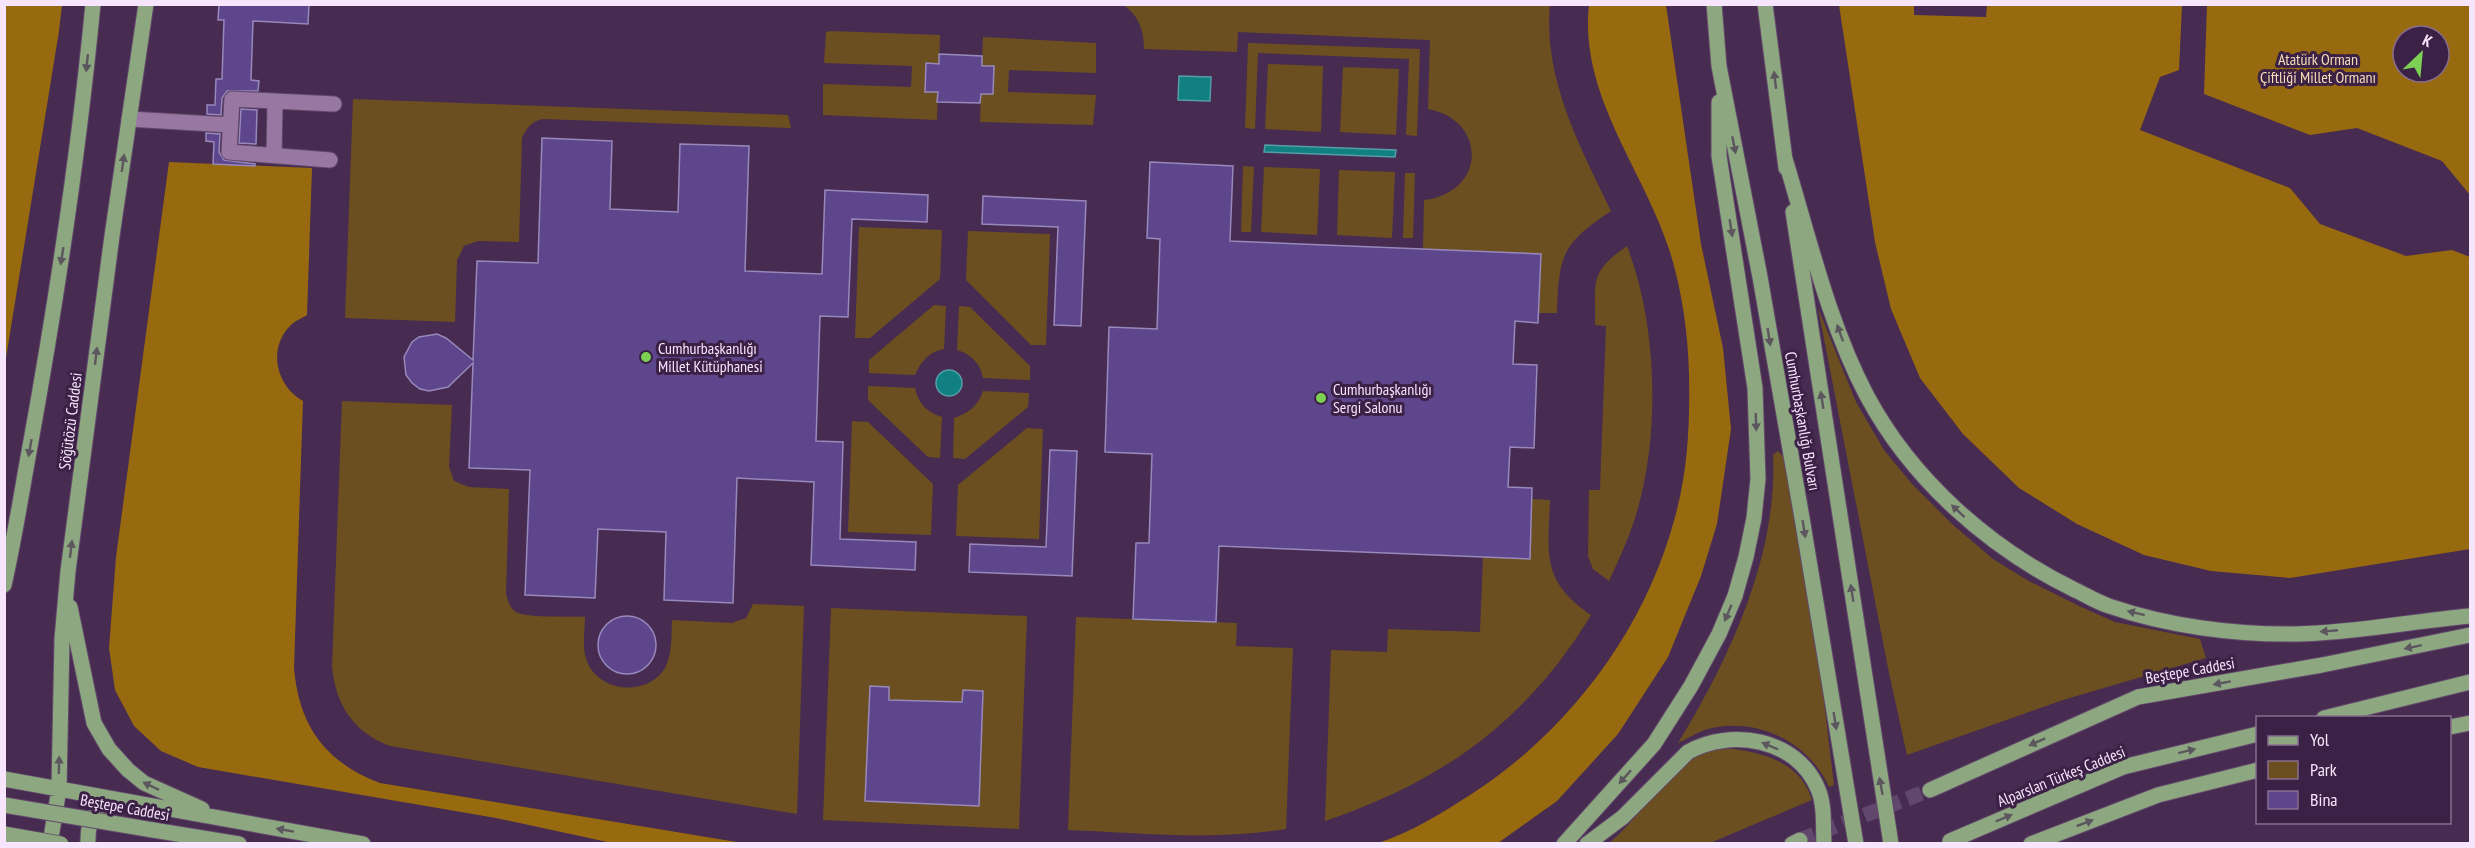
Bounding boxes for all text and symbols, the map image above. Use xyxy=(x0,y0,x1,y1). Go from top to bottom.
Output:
north arrow xyxy=(2391,24,2451,84)
text: K xyxy=(2419,30,2436,52)
park label: Atatürk Orman Çiftliği Millet Ormanı xyxy=(2260,49,2376,87)
one-way arrow xyxy=(82,53,92,72)
one-way arrow xyxy=(1770,70,1779,89)
one-way arrow xyxy=(1730,136,1739,155)
one-way arrow xyxy=(118,153,127,172)
one-way arrow xyxy=(1727,219,1736,238)
one-way arrow xyxy=(57,247,66,266)
one-way arrow xyxy=(1835,323,1845,341)
one-way arrow xyxy=(1765,328,1774,347)
place label: Cumhurbaşkanlığı Millet Kütüphanesi xyxy=(658,338,763,376)
one-way arrow xyxy=(92,346,101,365)
marker: Cumhurbaşkanlığı Millet Kütüphanesi xyxy=(639,350,653,364)
street label: Cumhurbaşkanlığı Bulvarı xyxy=(1781,350,1825,492)
street label: Söğütözü Caddesi xyxy=(54,371,86,471)
place label: Cumhurbaşkanlığı Sergi Salonu xyxy=(1333,379,1432,417)
marker: Cumhurbaşkanlığı Sergi Salonu xyxy=(1314,391,1328,405)
one-way arrow xyxy=(1817,391,1826,410)
one-way arrow xyxy=(1751,412,1761,431)
one-way arrow xyxy=(25,439,34,458)
one-way arrow xyxy=(1951,504,1965,518)
one-way arrow xyxy=(1800,520,1809,539)
one-way arrow xyxy=(66,540,76,559)
one-way arrow xyxy=(1847,583,1856,602)
one-way arrow xyxy=(1723,604,1733,622)
one-way arrow xyxy=(2126,608,2145,618)
one-way arrow xyxy=(2319,626,2338,636)
one-way arrow xyxy=(2403,643,2422,652)
street label: Beştepe Caddesi xyxy=(2144,652,2236,688)
one-way arrow xyxy=(2212,679,2231,688)
one-way arrow xyxy=(1831,712,1840,731)
legend xyxy=(2256,716,2451,824)
text: Yol xyxy=(2310,728,2330,751)
one-way arrow xyxy=(2028,737,2046,747)
one-way arrow xyxy=(1761,741,1779,750)
street label: Alparslan Türkeş Caddesi xyxy=(1994,741,2128,811)
one-way arrow xyxy=(2178,746,2196,756)
one-way arrow xyxy=(55,755,64,774)
text: Park xyxy=(2310,758,2337,781)
one-way arrow xyxy=(1619,769,1632,784)
one-way arrow xyxy=(1877,776,1886,795)
one-way arrow xyxy=(143,782,160,791)
text: Bina xyxy=(2310,788,2338,811)
street label: Beştepe Caddesi xyxy=(79,789,171,825)
one-way arrow xyxy=(1996,813,2014,823)
one-way arrow xyxy=(2077,817,2095,827)
one-way arrow xyxy=(275,825,294,834)

